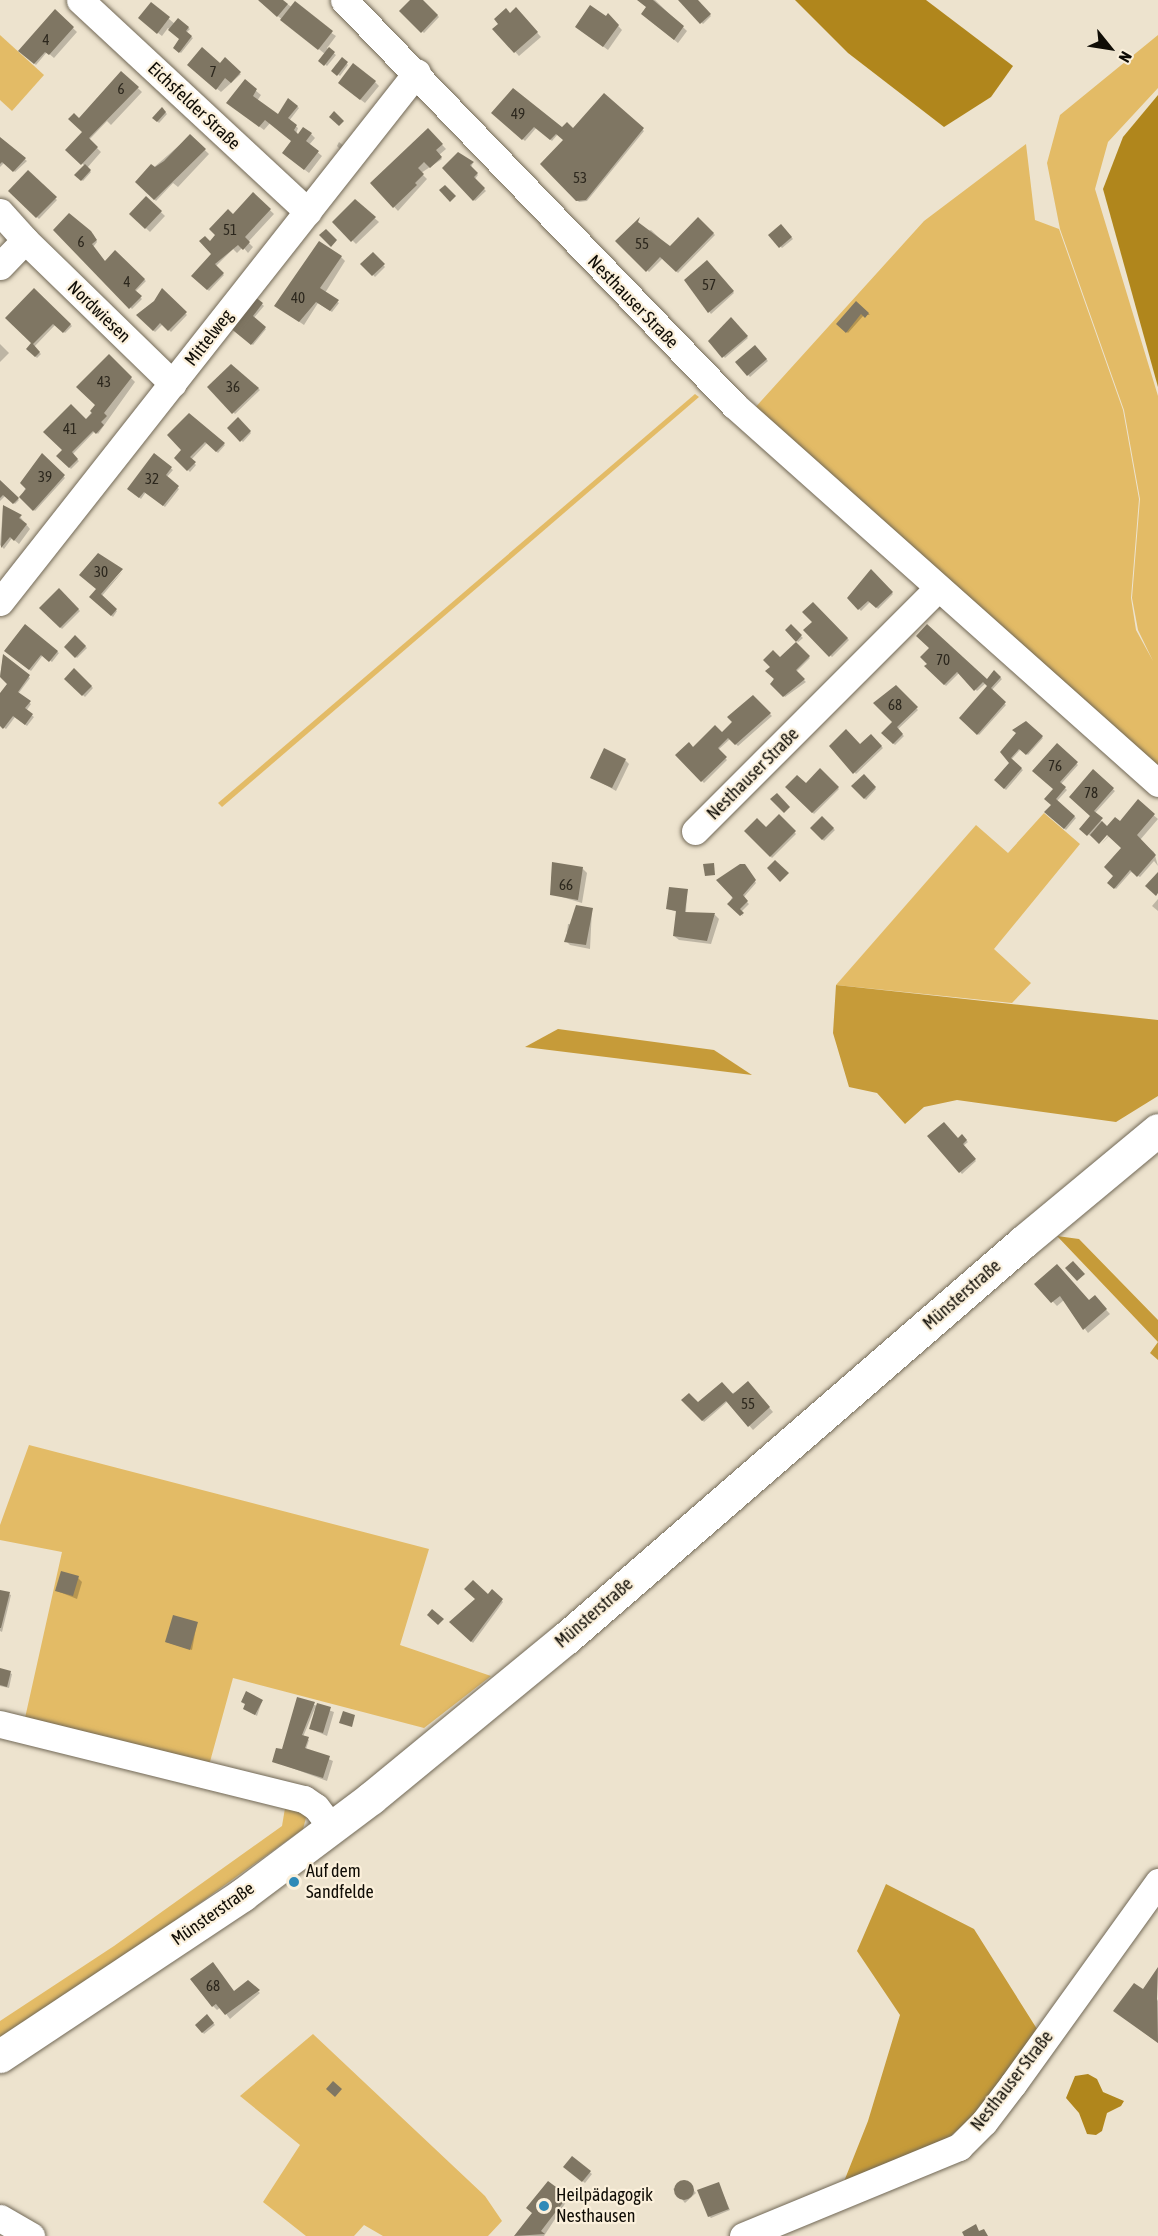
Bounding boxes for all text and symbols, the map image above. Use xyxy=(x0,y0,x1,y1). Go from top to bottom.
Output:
north arrow xyxy=(1080,18,1140,78)
house number: 4 xyxy=(42,31,50,49)
text: N xyxy=(1115,48,1136,66)
street label: Eichsfelder Straße xyxy=(143,58,245,154)
house number: 7 xyxy=(209,63,217,81)
house number: 6 xyxy=(117,80,125,98)
house number: 49 xyxy=(511,105,525,123)
house number: 53 xyxy=(573,169,587,187)
house number: 51 xyxy=(223,221,237,239)
house number: 6 xyxy=(77,233,85,251)
house number: 55 xyxy=(635,235,649,253)
street label: Nesthauser Straße xyxy=(583,251,683,353)
house number: 4 xyxy=(123,273,131,291)
house number: 57 xyxy=(702,276,716,294)
street label: Nordwiesen xyxy=(63,277,135,347)
house number: 40 xyxy=(291,289,305,307)
street label: Mittelweg xyxy=(180,305,238,371)
house number: 43 xyxy=(97,373,111,391)
house number: 36 xyxy=(226,378,240,396)
house number: 41 xyxy=(63,420,77,438)
house number: 39 xyxy=(38,468,52,486)
house number: 32 xyxy=(145,470,159,488)
house number: 30 xyxy=(94,563,108,581)
house number: 70 xyxy=(936,651,950,669)
house number: 68 xyxy=(888,696,902,714)
street label: Nesthauser Straße xyxy=(703,724,803,824)
house number: 76 xyxy=(1048,757,1062,775)
house number: 78 xyxy=(1084,784,1098,802)
house number: 66 xyxy=(559,876,573,894)
street label: Münsterstraße xyxy=(919,1255,1005,1335)
house number: 55 xyxy=(741,1395,755,1413)
street label: Münsterstraße xyxy=(551,1573,637,1653)
place label: Auf dem Sandfelde xyxy=(306,1861,374,1904)
marker: Auf dem Sandfelde xyxy=(287,1875,301,1889)
street label: Münsterstraße xyxy=(168,1878,258,1950)
house number: 68 xyxy=(206,1977,220,1995)
street label: Nesthauser Straße xyxy=(966,2027,1058,2135)
place label: Heilpädagogik Nesthausen xyxy=(556,2185,653,2228)
marker: Heilpädagogik Nesthausen xyxy=(537,2199,551,2213)

